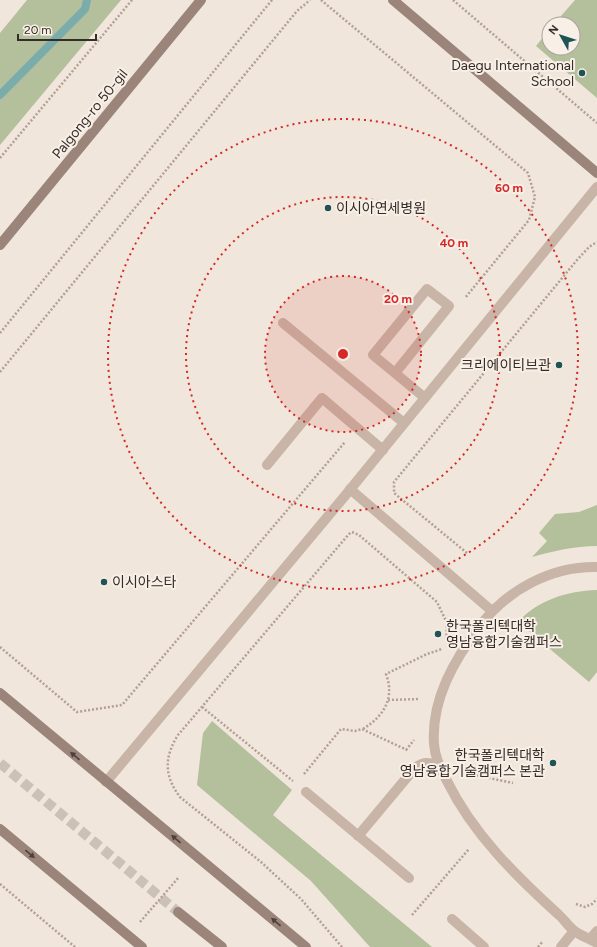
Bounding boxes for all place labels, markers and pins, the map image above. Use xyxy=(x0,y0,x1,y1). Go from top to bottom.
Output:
place label: Daegu International School xyxy=(451,57,574,90)
marker: Daegu International School xyxy=(577,68,587,78)
place label: 이시아연세병원 xyxy=(336,200,426,217)
marker: 이시아연세병원 xyxy=(323,203,333,213)
centre of rings xyxy=(336,347,350,361)
place label: 크리에이티브관 xyxy=(461,357,551,374)
marker: 크리에이티브관 xyxy=(554,360,564,370)
place label: 이시아스타 xyxy=(112,574,177,591)
marker: 이시아스타 xyxy=(99,577,109,587)
place label: 한국폴리텍대학 영남융합기술캠퍼스 xyxy=(446,618,562,651)
marker: 한국폴리텍대학 영남융합기술캠퍼스 xyxy=(433,629,443,639)
place label: 한국폴리텍대학 영남융합기술캠퍼스 본관 xyxy=(400,747,545,780)
marker: 한국폴리텍대학 영남융합기술캠퍼스 본관 xyxy=(548,758,558,768)

